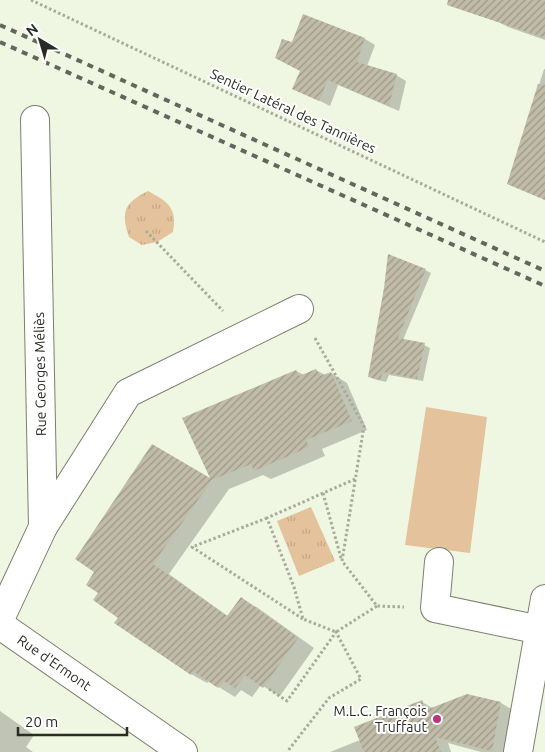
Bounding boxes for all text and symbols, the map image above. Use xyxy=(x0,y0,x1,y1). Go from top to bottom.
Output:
north arrow xyxy=(15,15,65,65)
text: N xyxy=(23,20,41,39)
street label: Sentier Latéral des Tannières xyxy=(208,66,378,156)
street label: Rue Georges Méliès xyxy=(31,312,49,436)
street label: Rue d'Ermont xyxy=(14,631,95,694)
place label: M.L.C. François Truffaut xyxy=(333,703,427,735)
scale bar xyxy=(18,704,126,736)
text: 20 m xyxy=(25,713,58,730)
marker: M.L.C. François Truffaut xyxy=(431,713,443,725)

